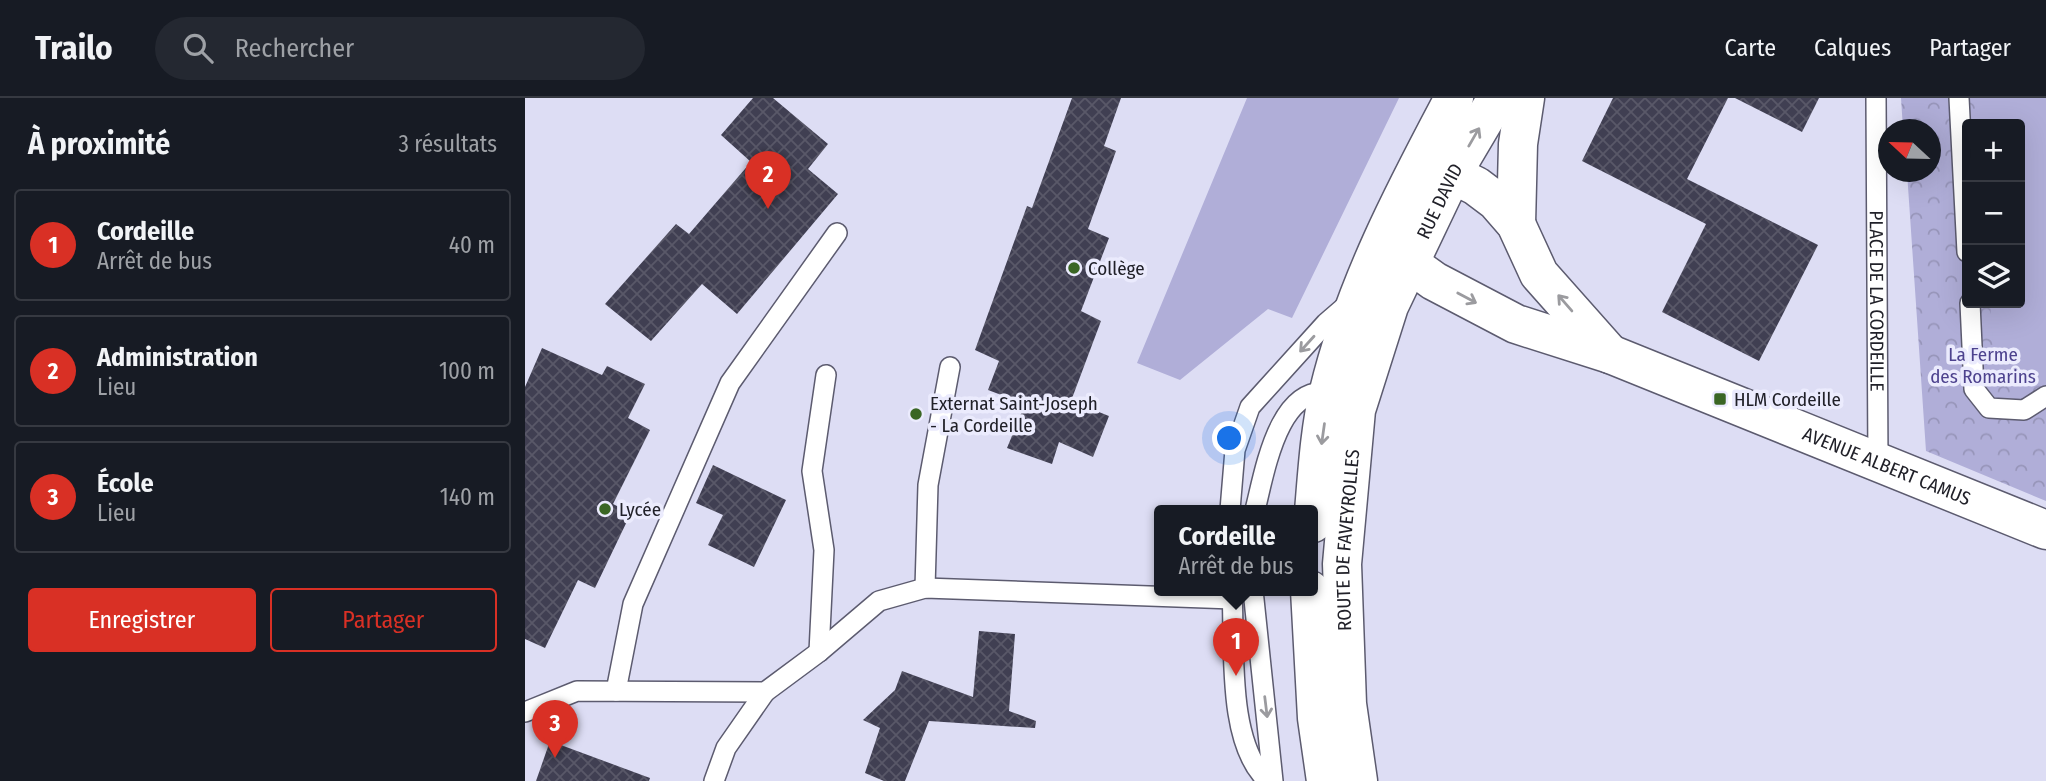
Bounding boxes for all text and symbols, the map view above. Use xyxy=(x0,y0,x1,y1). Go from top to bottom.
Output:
search box xyxy=(155,17,645,80)
text: Trailo xyxy=(35,28,113,68)
icon: search xyxy=(179,29,217,67)
text: Rechercher xyxy=(235,33,354,64)
text: Carte xyxy=(1725,34,1776,62)
text: Calques xyxy=(1814,34,1891,62)
text: Partager xyxy=(1929,34,2011,62)
north arrow xyxy=(1878,119,1941,182)
map controls xyxy=(1962,119,2025,308)
button: + xyxy=(1962,119,2025,182)
text: À proximité xyxy=(28,126,170,162)
one-way arrow xyxy=(1467,127,1481,147)
text: 3 résultats xyxy=(399,130,497,158)
pin: 2 xyxy=(745,151,791,209)
street label: RUE DAVID xyxy=(1411,159,1467,243)
button: − xyxy=(1962,182,2025,245)
street label: PLACE DE LA CORDEILLE xyxy=(1865,211,1889,392)
text: Cordeille xyxy=(97,216,194,247)
text: 1 xyxy=(48,231,58,259)
text: 40 m xyxy=(449,231,495,259)
button: layers xyxy=(1962,245,2025,308)
text: Arrêt de bus xyxy=(97,247,212,275)
place label: Collège xyxy=(1088,257,1145,280)
marker: Collège xyxy=(1066,260,1082,276)
one-way arrow xyxy=(1456,292,1477,306)
one-way arrow xyxy=(1556,295,1573,312)
one-way arrow xyxy=(1299,335,1316,352)
text: Administration xyxy=(97,342,258,373)
park label: La Ferme des Romarins xyxy=(1930,343,2036,388)
text: 2 xyxy=(48,357,58,385)
text: 100 m xyxy=(439,357,495,385)
text: Lieu xyxy=(97,373,136,401)
place label: HLM Cordeille xyxy=(1734,388,1841,411)
marker: HLM Cordeille xyxy=(1712,391,1728,407)
place label: Externat Saint-Joseph - La Cordeille xyxy=(930,392,1098,437)
marker: Externat Saint-Joseph - La Cordeille xyxy=(908,406,924,422)
your location xyxy=(1212,421,1246,455)
one-way arrow xyxy=(1316,422,1329,445)
street label: AVENUE ALBERT CAMUS xyxy=(1800,422,1974,510)
street label: ROUTE DE FAVEYROLLES xyxy=(1331,448,1364,631)
text: École xyxy=(97,468,154,499)
text: 3 xyxy=(48,483,58,511)
text: 140 m xyxy=(440,483,495,511)
place label: Lycée xyxy=(619,498,661,521)
text: Lieu xyxy=(97,499,136,527)
marker: Lycée xyxy=(597,501,613,517)
popup xyxy=(1154,505,1318,596)
text: Cordeille xyxy=(1179,521,1276,552)
text: Arrêt de bus xyxy=(1179,552,1293,580)
button: Enregistrer xyxy=(28,588,256,652)
button: Partager xyxy=(270,588,497,652)
pin: 1 xyxy=(1213,618,1259,676)
one-way arrow xyxy=(1259,695,1272,718)
pin: 3 xyxy=(532,700,578,758)

